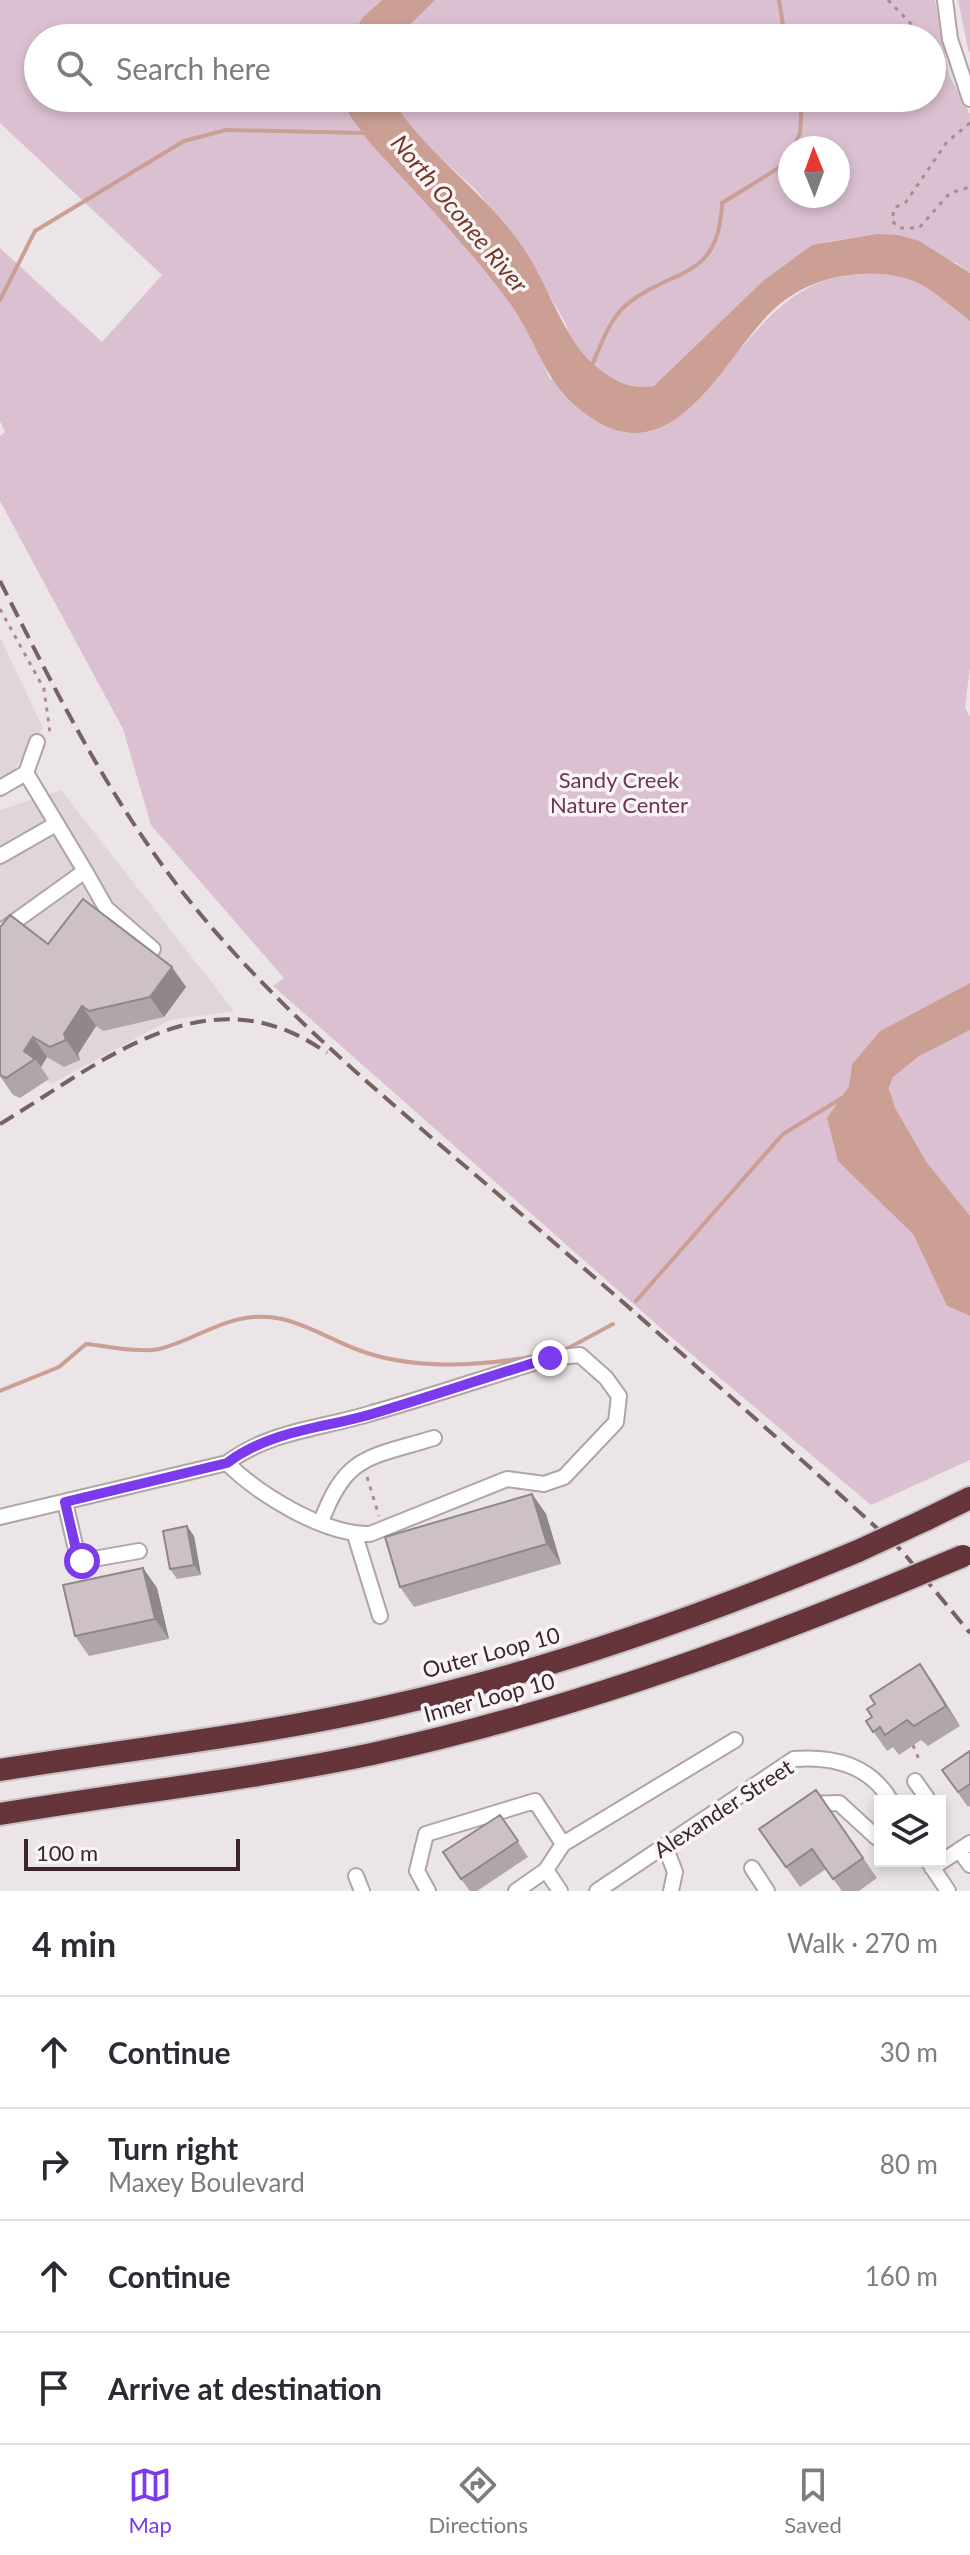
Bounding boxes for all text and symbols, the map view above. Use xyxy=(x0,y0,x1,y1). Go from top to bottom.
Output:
search box xyxy=(24,24,946,112)
icon: search xyxy=(52,46,96,90)
text: Search here xyxy=(116,50,271,86)
water label: North Oconee River xyxy=(386,128,535,298)
north arrow xyxy=(778,136,850,208)
park label: Sandy Creek Nature Center xyxy=(550,766,688,818)
route end xyxy=(532,1340,568,1376)
route start xyxy=(64,1543,100,1579)
street label: Outer Loop 10 xyxy=(419,1621,563,1683)
street label: Inner Loop 10 xyxy=(421,1667,558,1727)
street label: Alexander Street xyxy=(648,1753,798,1863)
map controls xyxy=(874,1795,946,1867)
button: layers xyxy=(874,1795,946,1867)
scale bar xyxy=(24,1835,240,1871)
text: 100 m xyxy=(36,1839,98,1866)
text: 4 min xyxy=(32,1923,116,1964)
text: Walk · 270 m xyxy=(787,1927,938,1959)
icon: ahead xyxy=(32,2030,76,2074)
text: Continue xyxy=(108,2034,231,2070)
text: 30 m xyxy=(880,2036,938,2068)
text: Turn right xyxy=(108,2130,238,2166)
icon: right xyxy=(32,2142,76,2186)
text: 80 m xyxy=(880,2148,938,2180)
text: Maxey Boulevard xyxy=(108,2166,305,2198)
icon: ahead xyxy=(32,2254,76,2298)
text: Continue xyxy=(108,2258,231,2294)
text: 160 m xyxy=(865,2260,938,2292)
icon: arrive xyxy=(32,2366,76,2410)
text: Arrive at destination xyxy=(108,2370,382,2406)
tab: Map xyxy=(128,2463,172,2538)
tab: Directions xyxy=(429,2463,528,2538)
tab: Saved xyxy=(784,2463,842,2538)

